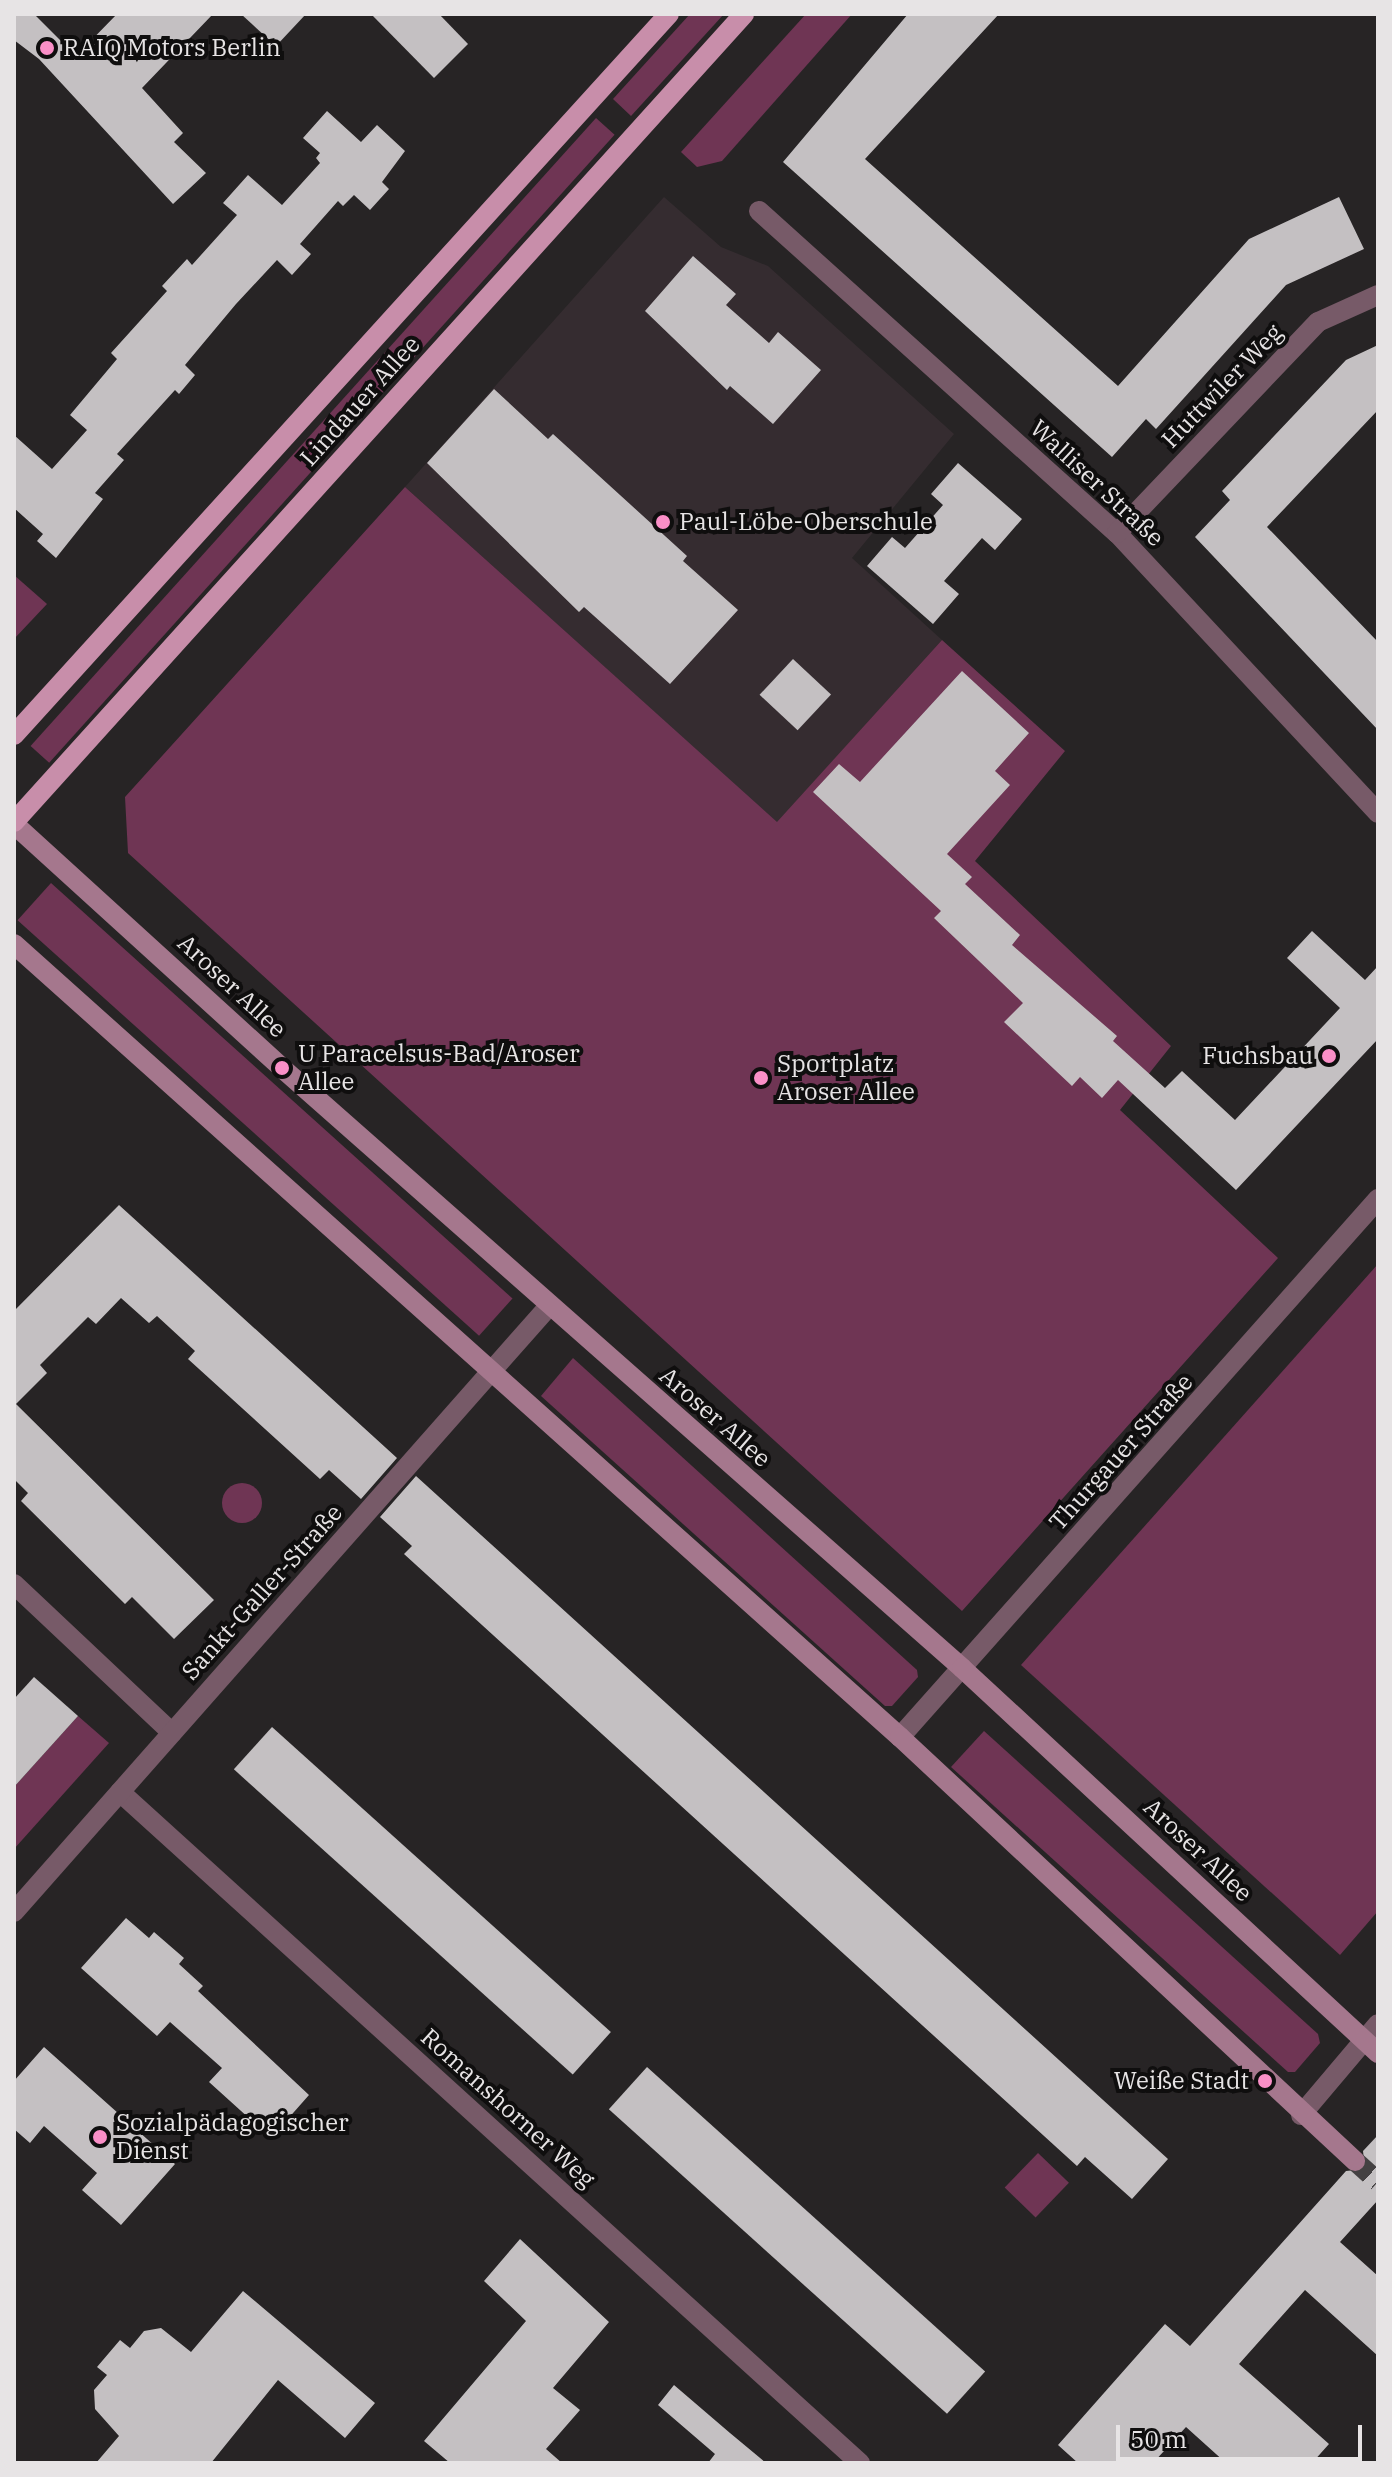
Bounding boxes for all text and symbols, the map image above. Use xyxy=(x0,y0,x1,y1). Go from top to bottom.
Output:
place label: RAIQ Motors Berlin xyxy=(63,34,281,62)
marker: RAIQ Motors Berlin xyxy=(38,39,56,57)
street label: Huttwiler Weg xyxy=(1156,318,1288,454)
street label: Lindauer Allee xyxy=(294,330,426,472)
street label: Walliser Straße xyxy=(1024,414,1170,552)
place label: Paul-Löbe-Oberschule xyxy=(679,508,933,536)
marker: Paul-Löbe-Oberschule xyxy=(654,513,672,531)
street label: Aroser Allee xyxy=(172,928,292,1044)
place label: U Paracelsus-Bad/Aroser Allee xyxy=(298,1040,580,1096)
place label: Fuchsbau xyxy=(1202,1042,1313,1070)
marker: Fuchsbau xyxy=(1320,1047,1338,1065)
place label: Sportplatz Aroser Allee xyxy=(777,1050,915,1106)
marker: U Paracelsus-Bad/Aroser Allee xyxy=(273,1059,291,1077)
marker: Sportplatz Aroser Allee xyxy=(752,1069,770,1087)
street label: Aroser Allee xyxy=(654,1361,776,1473)
street label: Thurgauer Straße xyxy=(1043,1368,1199,1536)
street label: Sankt-Galler-Straße xyxy=(176,1498,348,1686)
street label: Aroser Allee xyxy=(1138,1792,1258,1908)
street label: Romanshorner Weg xyxy=(415,2022,601,2194)
place label: Weiße Stadt xyxy=(1114,2067,1249,2095)
marker: Weiße Stadt xyxy=(1256,2072,1274,2090)
place label: Sozialpädagogischer Dienst xyxy=(116,2109,349,2165)
marker: Sozialpädagogischer Dienst xyxy=(91,2128,109,2146)
scale bar xyxy=(1120,2409,1366,2459)
text: 50 m xyxy=(1130,2423,1187,2455)

